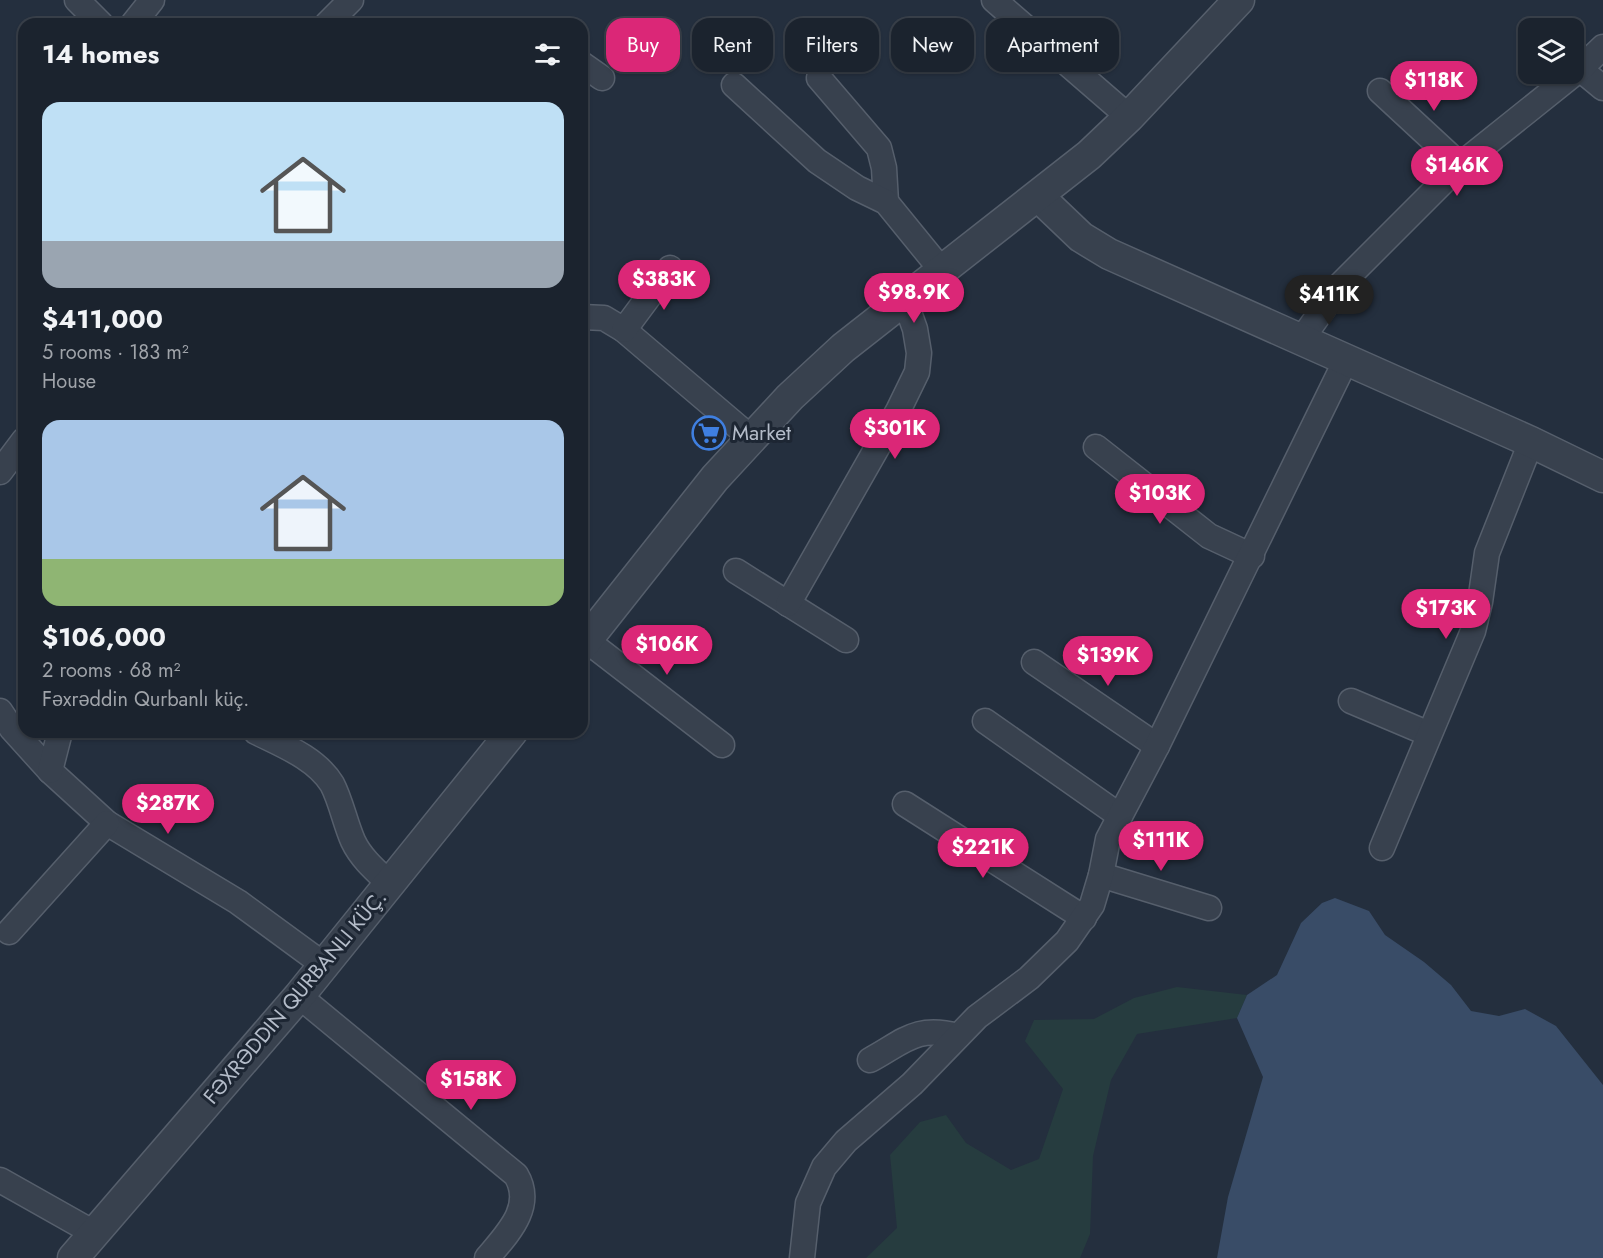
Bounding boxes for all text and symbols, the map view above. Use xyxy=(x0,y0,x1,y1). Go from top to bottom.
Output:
chip: Buy xyxy=(606,18,680,72)
chip: Rent xyxy=(692,18,773,72)
chip: Filters xyxy=(785,18,879,72)
chip: New xyxy=(891,18,974,72)
chip: Apartment xyxy=(986,18,1119,72)
map controls xyxy=(1518,18,1584,84)
button: layers xyxy=(1518,18,1584,84)
text: 14 homes xyxy=(42,35,159,73)
icon: filters xyxy=(531,38,564,71)
pin: $118K xyxy=(1392,61,1476,112)
text: $118K xyxy=(1404,66,1464,95)
icon: home xyxy=(249,141,357,249)
pin: $146K xyxy=(1415,146,1499,197)
text: $146K xyxy=(1425,151,1489,180)
pin: $383K xyxy=(622,260,706,311)
text: $383K xyxy=(632,265,696,294)
pin: $98.9K xyxy=(865,273,963,324)
pin: $411K xyxy=(1287,275,1371,326)
text: $98.9K xyxy=(878,278,950,307)
text: $411K xyxy=(1299,280,1359,309)
text: $411,000 xyxy=(42,300,163,338)
text: 5 rooms · 183 m² xyxy=(42,338,189,367)
text: House xyxy=(42,367,96,396)
pin: $301K xyxy=(853,409,937,460)
text: $301K xyxy=(864,414,926,443)
supermarket icon: Market xyxy=(691,415,727,451)
place label: Market xyxy=(732,418,791,448)
icon: home xyxy=(249,459,357,567)
pin: $103K xyxy=(1118,474,1202,525)
text: $103K xyxy=(1129,479,1191,508)
pin: $173K xyxy=(1404,589,1488,640)
text: $173K xyxy=(1415,594,1477,623)
text: $106,000 xyxy=(42,618,166,656)
pin: $106K xyxy=(625,625,709,676)
text: $106K xyxy=(635,630,699,659)
pin: $139K xyxy=(1066,636,1150,687)
text: $139K xyxy=(1077,641,1139,670)
text: 2 rooms · 68 m² xyxy=(42,656,180,685)
text: Fəxrəddin Qurbanlı küç. xyxy=(42,685,249,714)
pin: $287K xyxy=(126,784,210,835)
text: $287K xyxy=(136,789,200,818)
pin: $111K xyxy=(1119,821,1203,872)
text: $111K xyxy=(1133,826,1189,855)
pin: $221K xyxy=(941,828,1025,879)
text: $221K xyxy=(952,833,1014,862)
street label: FƏXRƏDDIN QURBANLI KÜÇ. xyxy=(196,883,394,1111)
pin: $158K xyxy=(429,1060,513,1111)
text: $158K xyxy=(440,1065,502,1094)

